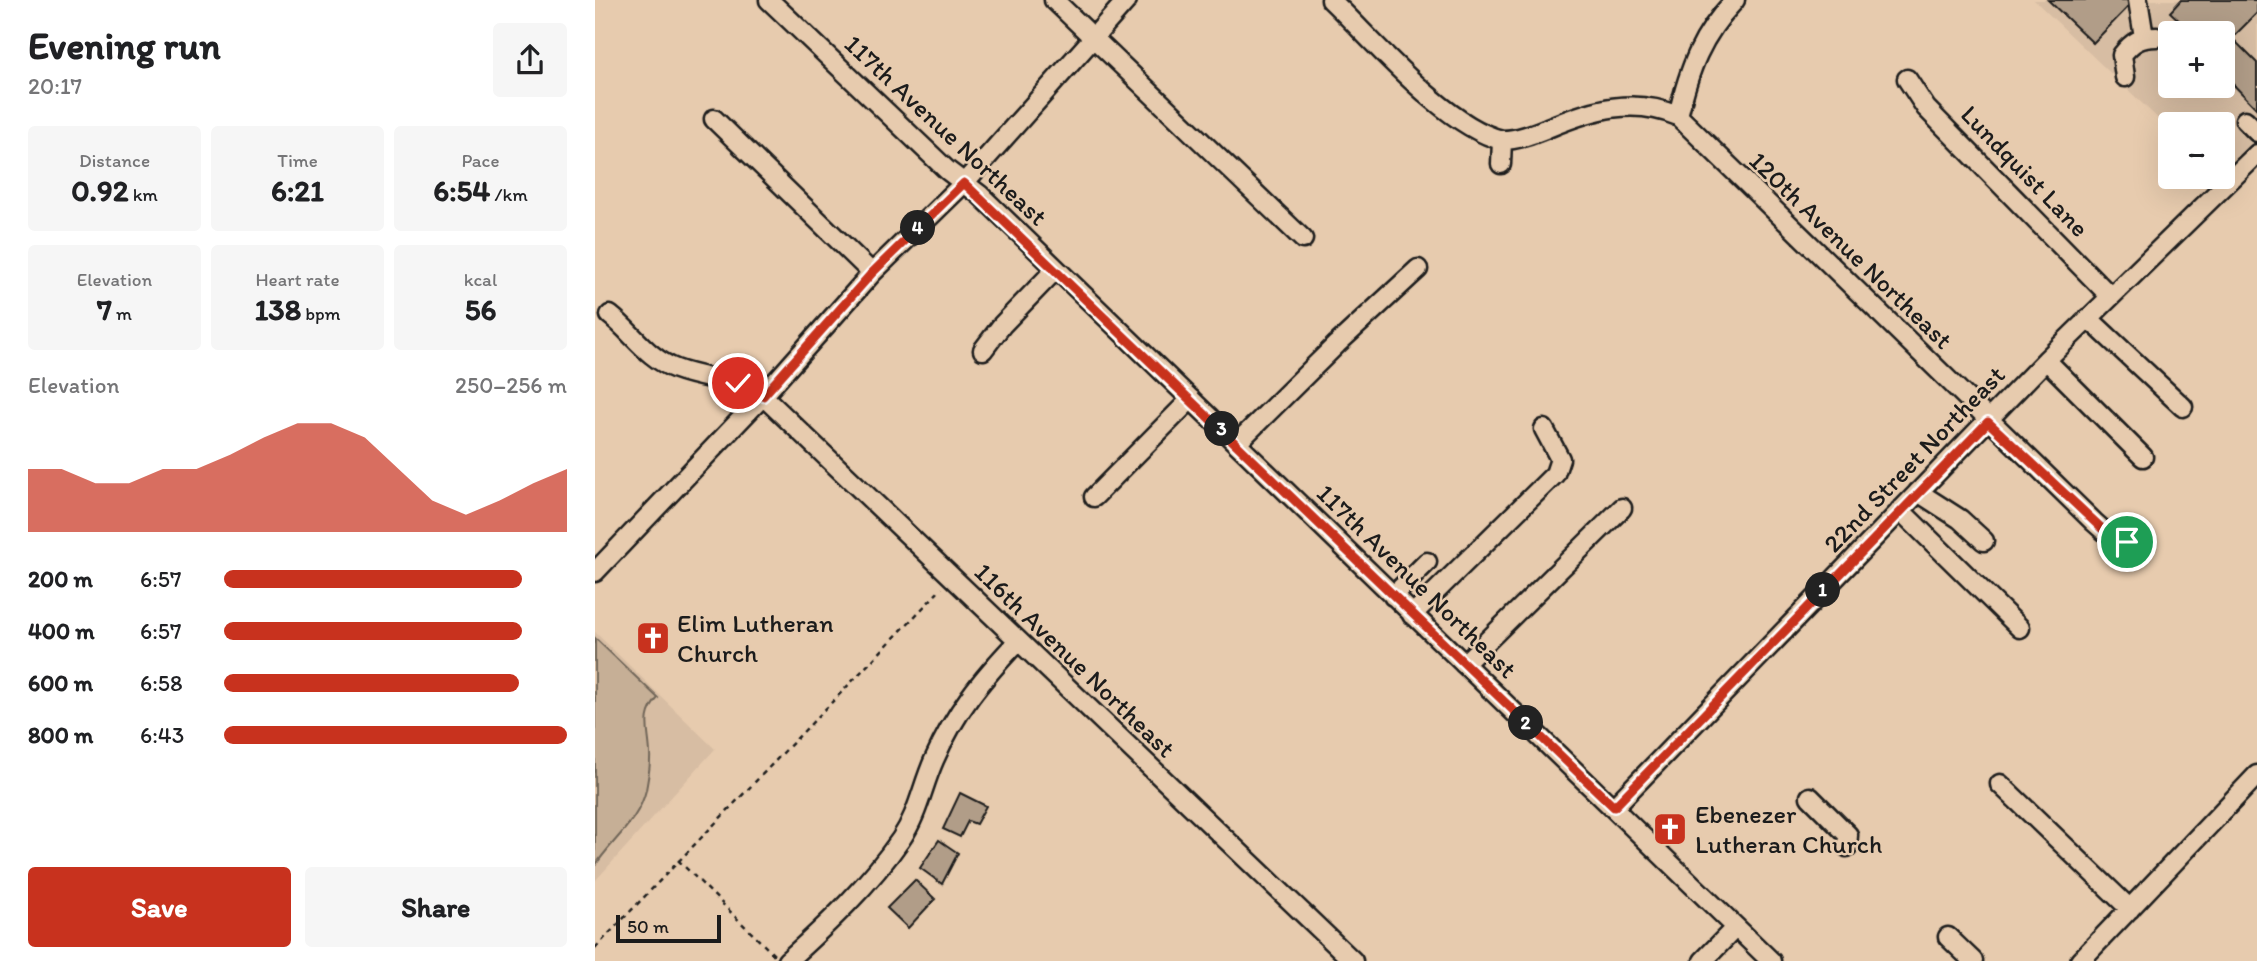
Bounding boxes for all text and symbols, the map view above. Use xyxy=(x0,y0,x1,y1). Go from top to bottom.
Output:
map controls xyxy=(2158,21,2235,189)
button: + xyxy=(2158,21,2235,98)
text: Evening run xyxy=(28,23,221,69)
button: share xyxy=(493,23,567,97)
street label: 117th Avenue Northeast xyxy=(838,28,1054,233)
text: 20:17 xyxy=(28,72,82,100)
street label: Lundquist Lane xyxy=(1954,98,2096,244)
button: − xyxy=(2158,112,2235,189)
street label: 120th Avenue Northeast xyxy=(1743,144,1960,356)
text: Distance xyxy=(79,149,150,172)
text: Time xyxy=(277,149,318,172)
text: Pace xyxy=(461,149,500,172)
text: 0.92 xyxy=(71,172,128,209)
text: 6:21 xyxy=(271,172,324,209)
text: 6:54 xyxy=(433,172,490,209)
text: km xyxy=(128,183,158,206)
text: /km xyxy=(490,183,528,206)
pin: 4 xyxy=(901,210,935,246)
text: 4 xyxy=(912,216,923,239)
text: Elevation xyxy=(77,268,152,291)
text: Heart rate xyxy=(255,268,340,291)
text: kcal xyxy=(464,268,497,291)
text: 7 xyxy=(97,291,112,328)
text: 138 xyxy=(254,291,301,328)
text: 56 xyxy=(465,291,496,328)
text: m xyxy=(112,302,132,325)
text: bpm xyxy=(301,302,341,325)
pin xyxy=(708,353,768,413)
street label: 22nd Street Northeast xyxy=(1816,359,2012,559)
icon: check xyxy=(719,364,757,402)
text: Elevation xyxy=(28,371,119,399)
text: 250–256 m xyxy=(455,371,567,399)
pin: 3 xyxy=(1205,412,1239,446)
text: 3 xyxy=(1216,417,1227,440)
street label: 117th Avenue Northeast xyxy=(1310,477,1524,685)
pin xyxy=(2097,512,2157,572)
icon: arrive xyxy=(2108,523,2146,561)
street label: 116th Avenue Northeast xyxy=(968,556,1182,764)
text: 200 m xyxy=(28,565,93,593)
text: 6:57 xyxy=(140,565,181,593)
pin: 1 xyxy=(1805,572,1841,608)
text: 1 xyxy=(1818,578,1827,601)
place label: Elim Lutheran Church xyxy=(677,607,834,669)
text: 400 m xyxy=(28,617,95,645)
text: 6:57 xyxy=(140,617,181,645)
church icon: Elim Lutheran Church xyxy=(634,619,672,657)
text: 600 m xyxy=(28,669,93,697)
text: 6:58 xyxy=(140,669,182,697)
pin: 2 xyxy=(1509,706,1543,740)
text: 2 xyxy=(1521,711,1531,734)
text: 800 m xyxy=(28,721,93,749)
text: 6:43 xyxy=(140,721,184,749)
place label: Ebenezer Lutheran Church xyxy=(1695,798,1882,860)
church icon: Ebenezer Lutheran Church xyxy=(1651,810,1689,848)
button: Save xyxy=(28,867,291,947)
button: Share xyxy=(305,867,567,947)
scale bar xyxy=(616,912,721,944)
text: 50 m xyxy=(627,915,669,938)

